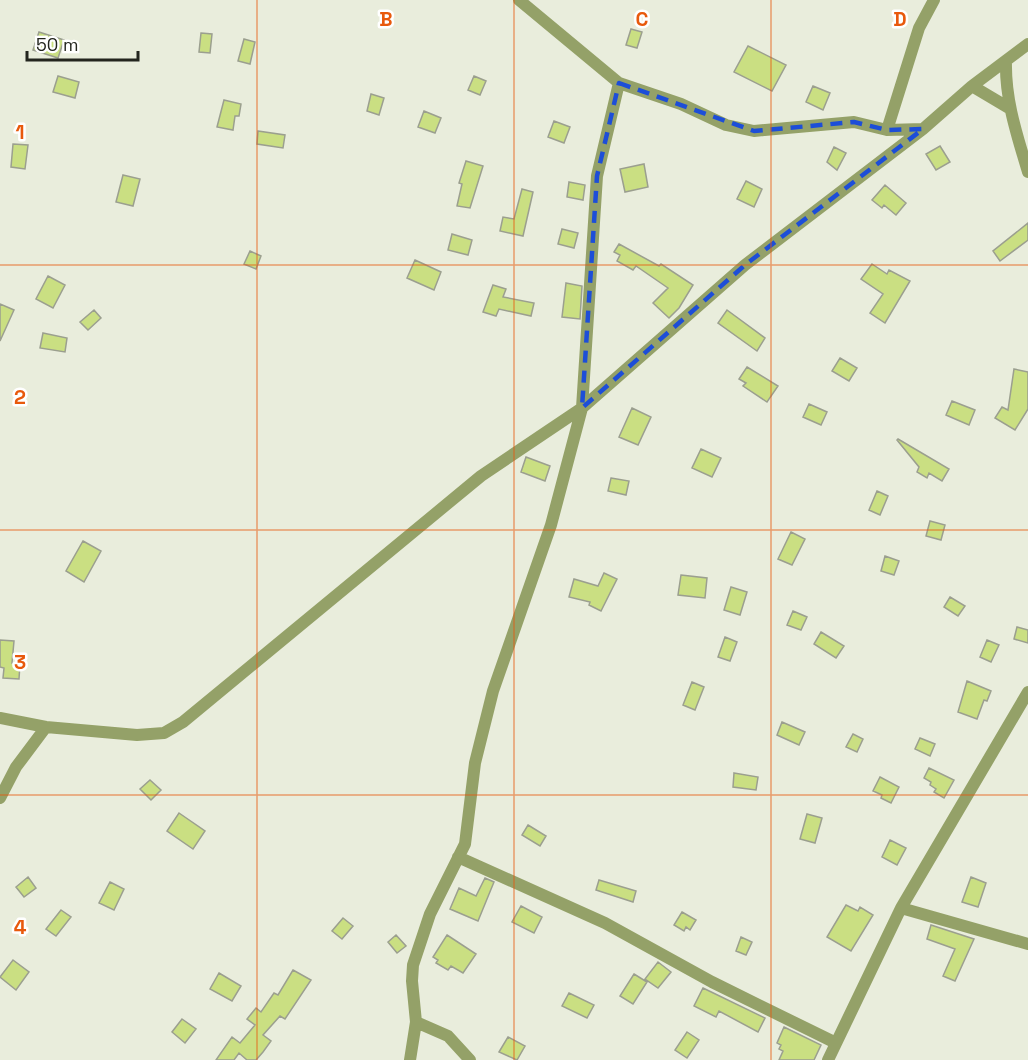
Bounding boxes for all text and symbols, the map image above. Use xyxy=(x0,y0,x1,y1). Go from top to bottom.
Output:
text: B xyxy=(379,6,393,32)
text: C xyxy=(636,6,649,32)
text: D xyxy=(893,6,907,32)
scale bar xyxy=(27,24,138,62)
text: 50 m xyxy=(36,33,78,56)
text: 1 xyxy=(15,119,25,145)
text: 2 xyxy=(14,384,26,410)
text: 3 xyxy=(14,649,26,675)
text: 4 xyxy=(14,914,27,940)

